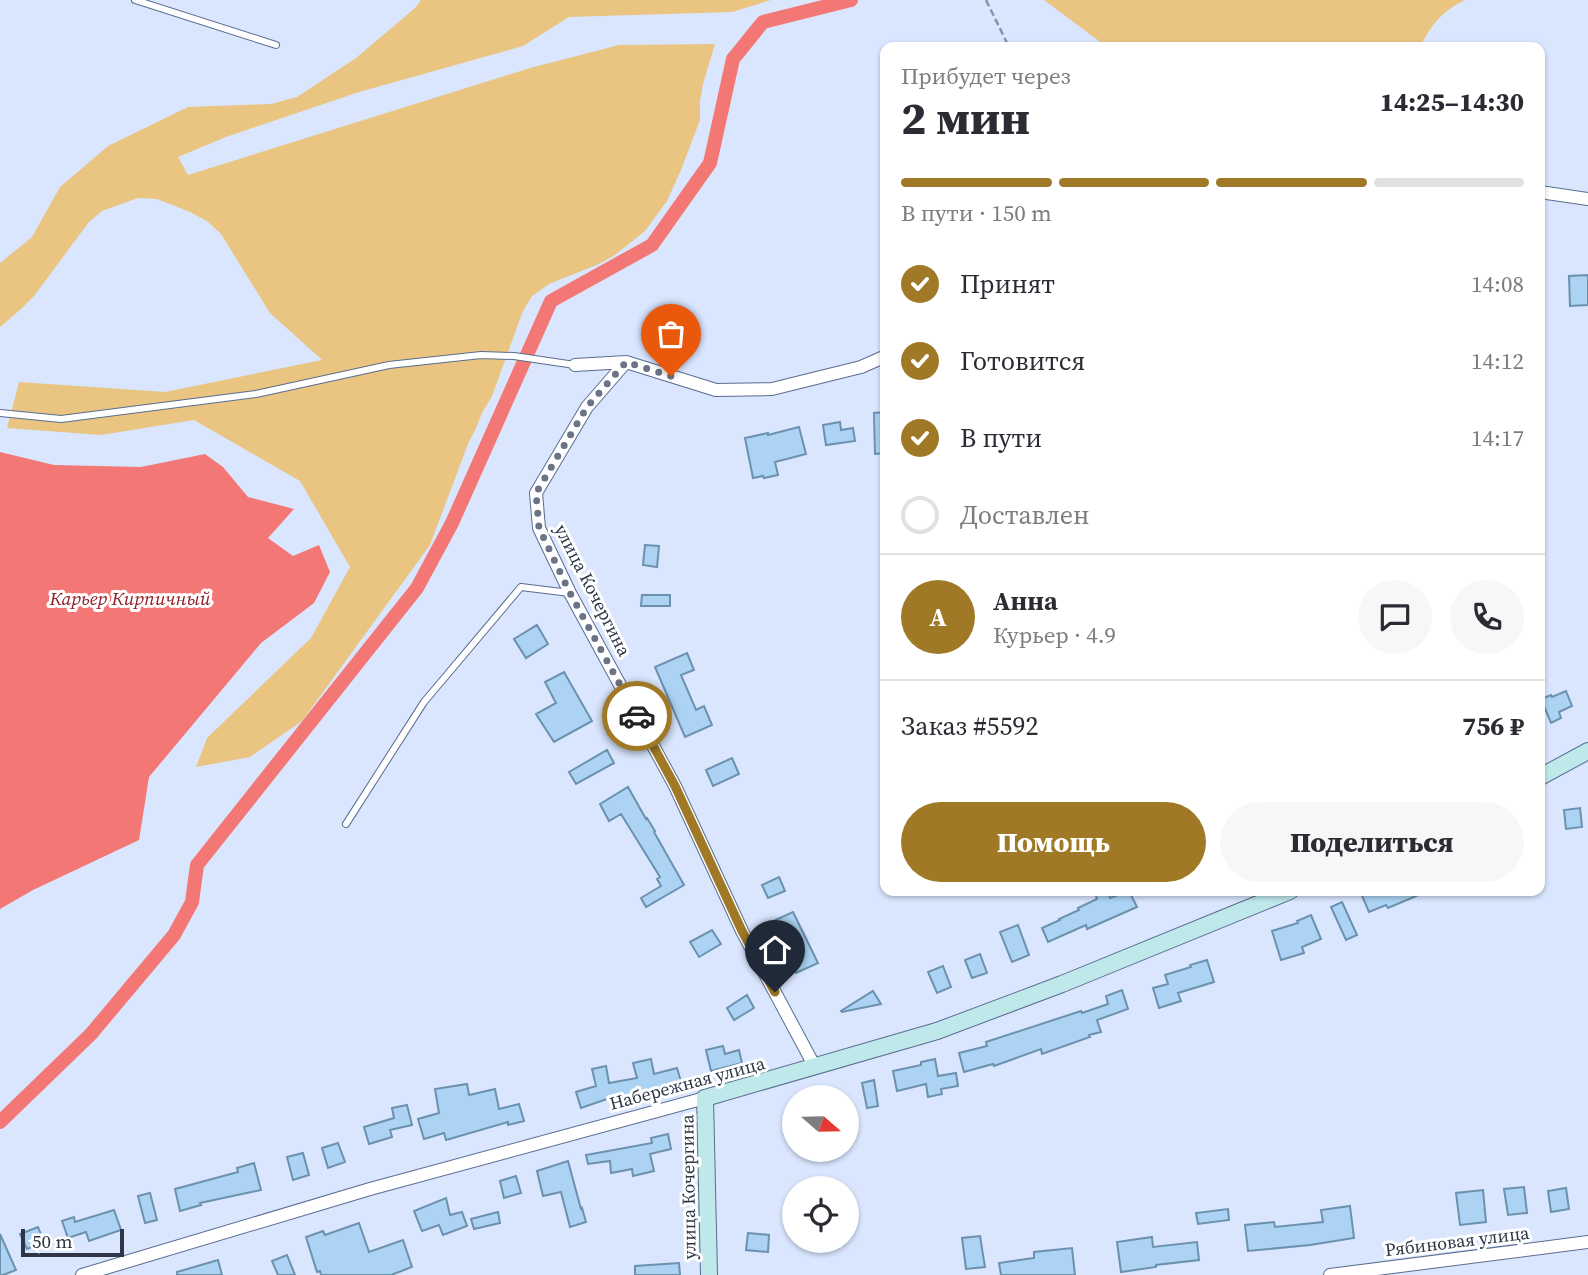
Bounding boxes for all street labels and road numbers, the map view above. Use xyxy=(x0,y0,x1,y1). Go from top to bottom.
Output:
street label: улица Кочергина xyxy=(549,520,637,661)
street label: Набережная улица xyxy=(606,1050,768,1116)
street label: улица Кочергина xyxy=(674,1113,702,1260)
street label: Рябиновая улица xyxy=(1383,1220,1531,1262)

